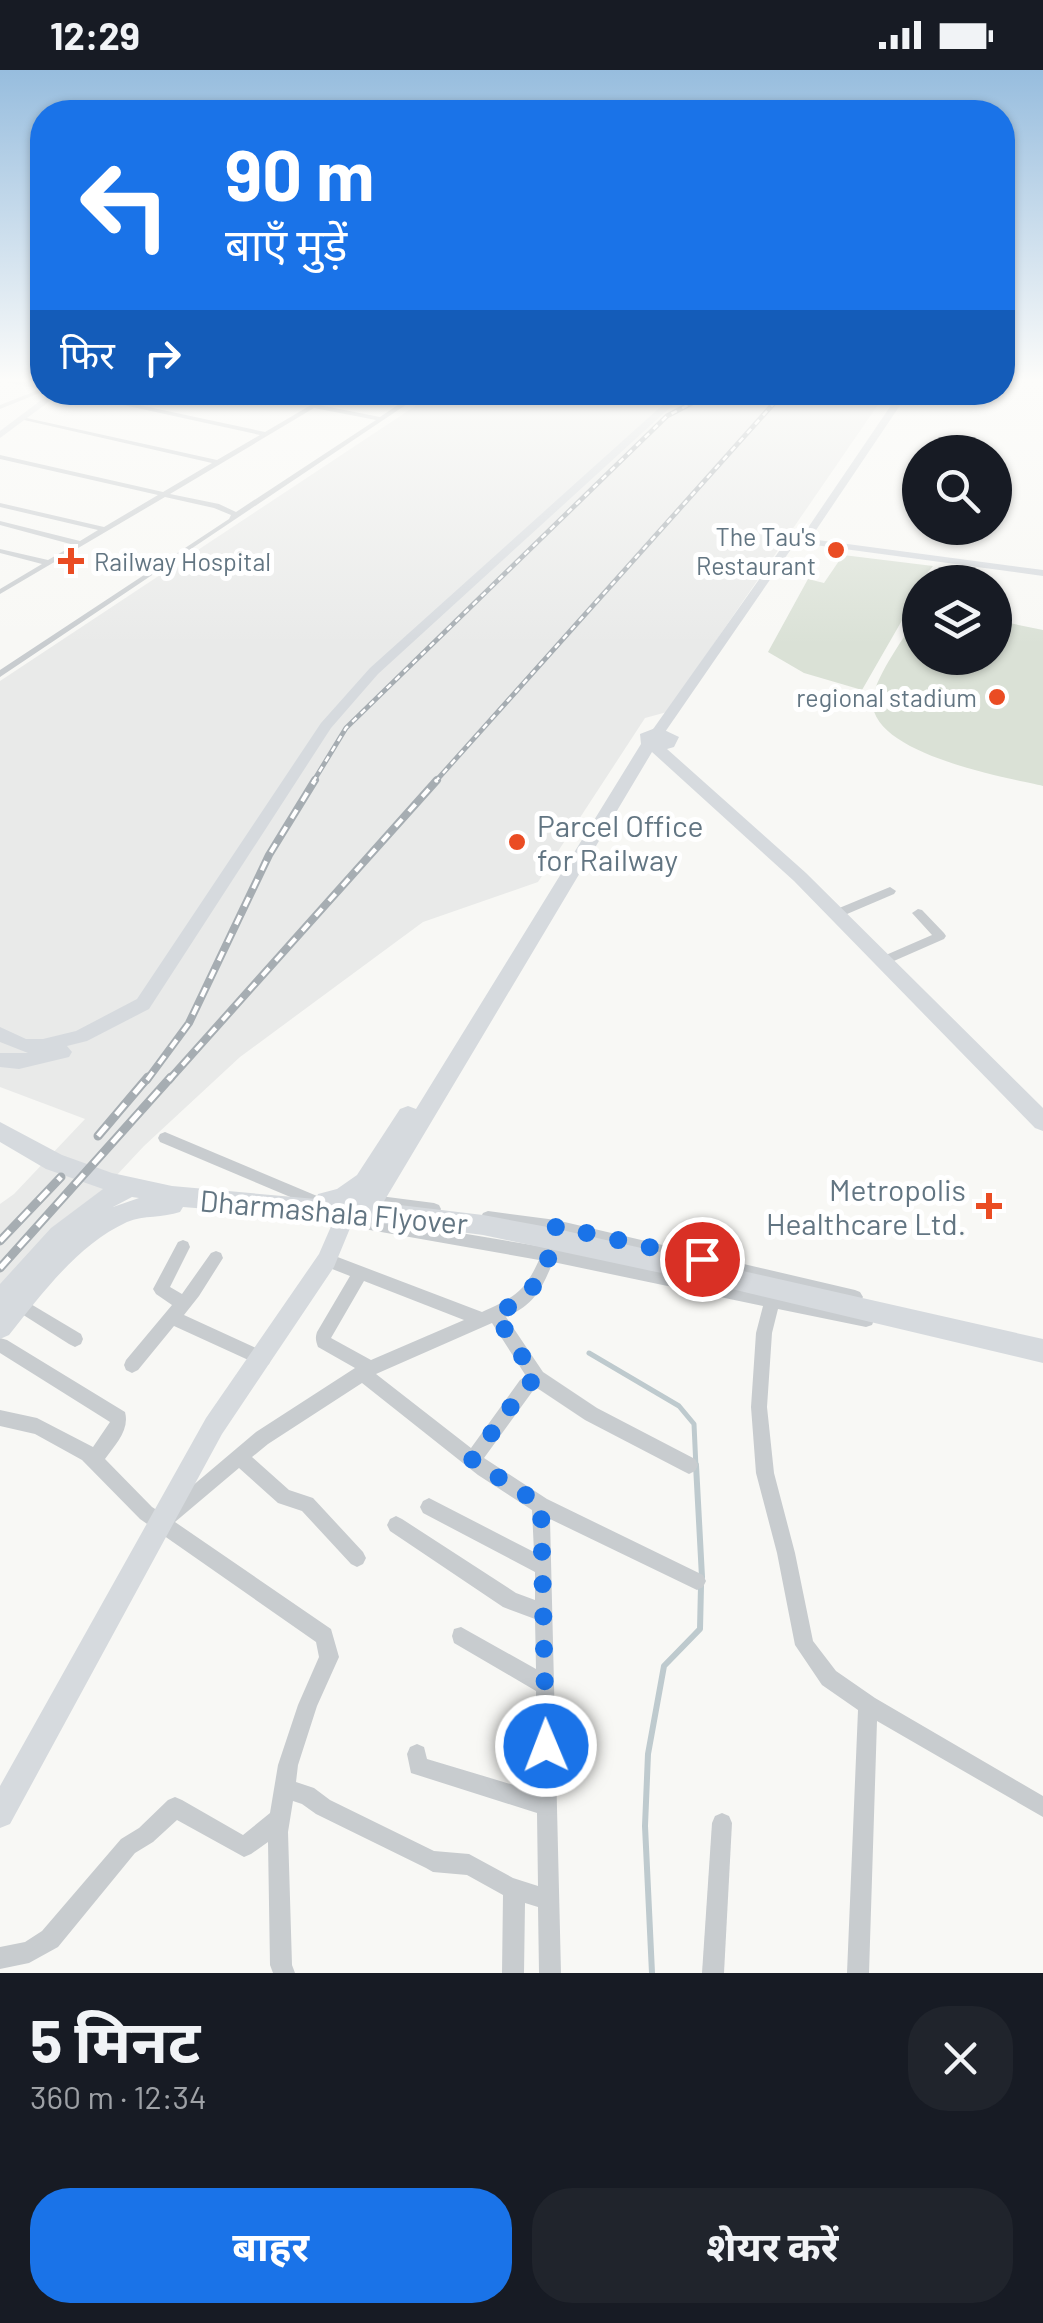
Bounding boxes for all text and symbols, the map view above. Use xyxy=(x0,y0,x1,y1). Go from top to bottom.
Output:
text: 12:29 xyxy=(50,12,140,58)
text: 90 m xyxy=(225,131,375,215)
icon: left xyxy=(60,140,190,270)
text: बाएँ मुड़ें xyxy=(225,216,347,270)
icon: right xyxy=(135,330,190,385)
text: फिर xyxy=(60,331,115,377)
map controls xyxy=(902,435,1012,675)
button: search xyxy=(902,435,1012,545)
place label: The Tau's Restaurant xyxy=(696,521,816,580)
marker: The Tau's Restaurant xyxy=(825,539,847,561)
place label: Railway Hospital xyxy=(94,546,271,576)
marker: Railway Hospital xyxy=(58,548,84,574)
button: layers xyxy=(902,565,1012,675)
place label: regional stadium xyxy=(796,682,977,712)
marker: regional stadium xyxy=(986,686,1008,708)
place label: Parcel Office for Railway xyxy=(537,807,704,877)
marker: Parcel Office for Railway xyxy=(506,831,528,853)
place label: Metropolis Healthcare Ltd. xyxy=(766,1171,966,1241)
street label: Dharmashala Flyover xyxy=(198,1181,470,1241)
marker: Metropolis Healthcare Ltd. xyxy=(976,1193,1002,1219)
pin xyxy=(660,1217,745,1302)
icon: arrive xyxy=(675,1232,730,1287)
position arrow xyxy=(494,1694,598,1798)
text: 5 मिनट xyxy=(30,2003,200,2075)
button: close xyxy=(908,2006,1013,2111)
text: 360 m · 12:34 xyxy=(30,2077,207,2115)
button: बाहर xyxy=(30,2188,512,2303)
button: शेयर करें xyxy=(532,2188,1013,2303)

